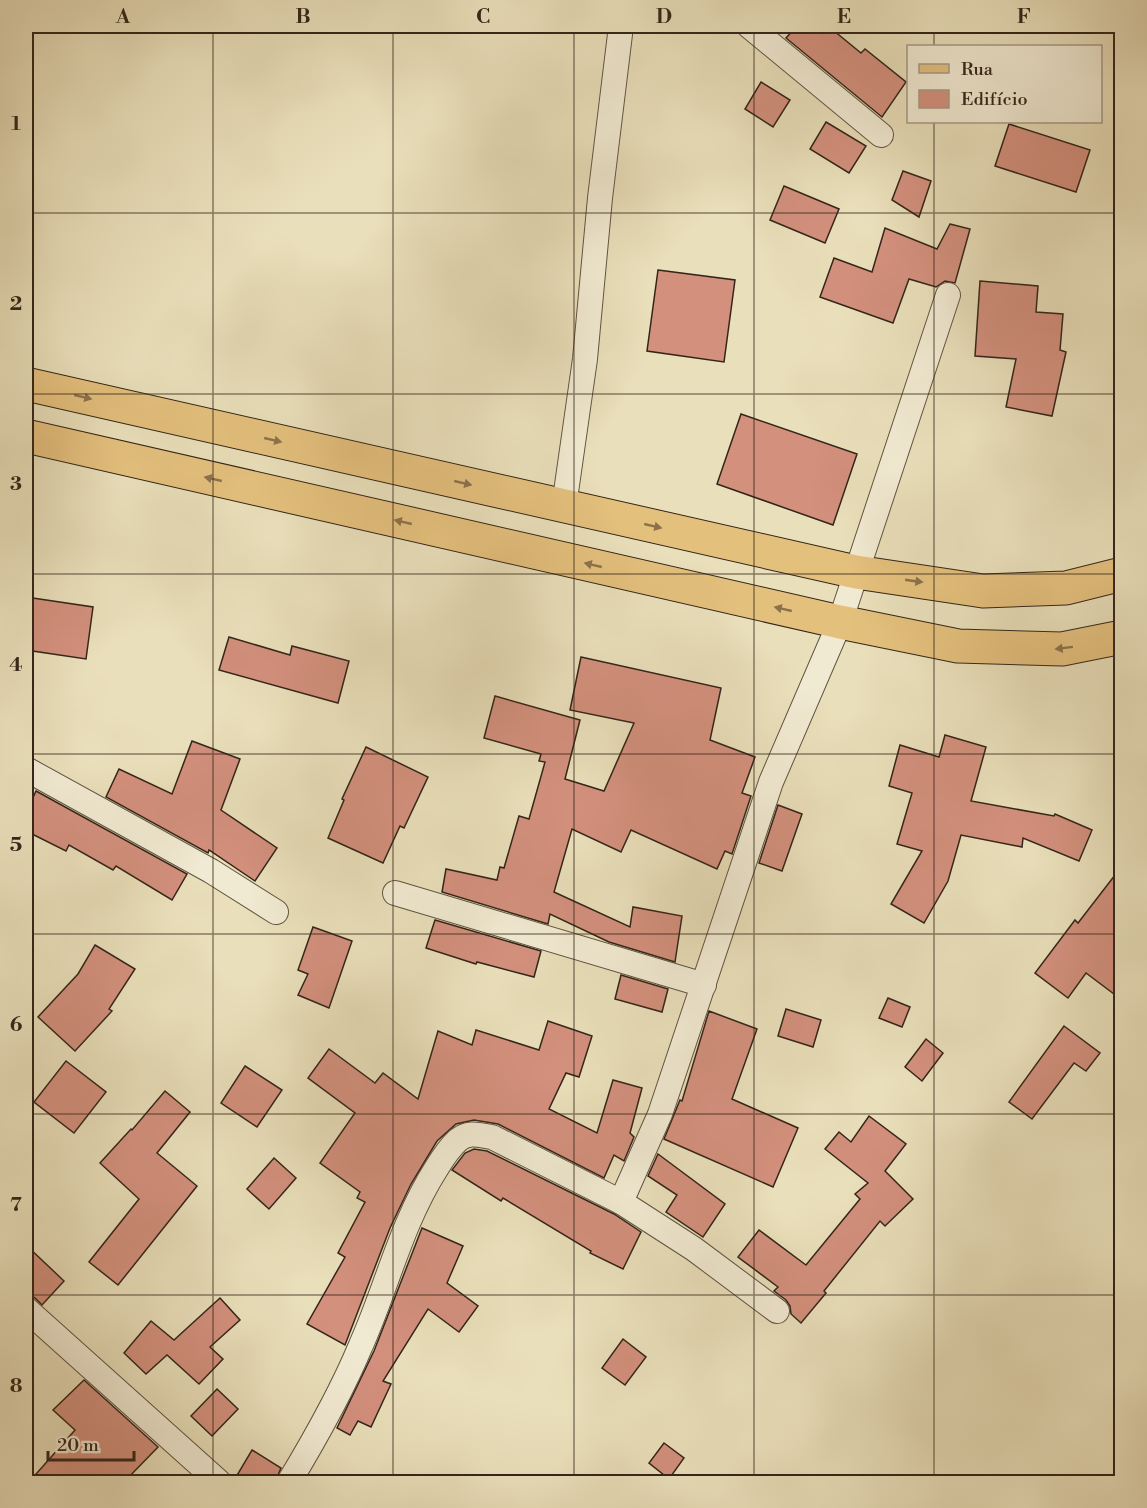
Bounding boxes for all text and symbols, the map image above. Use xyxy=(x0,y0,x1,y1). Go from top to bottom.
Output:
text: A xyxy=(115,5,131,30)
text: B xyxy=(295,5,311,30)
text: C xyxy=(476,5,490,30)
text: D xyxy=(656,5,672,30)
text: E xyxy=(837,5,851,30)
text: F xyxy=(1017,5,1031,30)
legend xyxy=(907,45,1102,123)
text: Rua xyxy=(961,58,994,81)
text: Edifício xyxy=(961,88,1028,111)
text: 1 xyxy=(11,112,21,137)
text: 2 xyxy=(10,292,22,317)
one-way arrow xyxy=(73,393,92,402)
one-way arrow xyxy=(264,436,283,445)
text: 3 xyxy=(10,472,22,497)
one-way arrow xyxy=(204,473,222,483)
one-way arrow xyxy=(454,479,473,488)
one-way arrow xyxy=(393,517,412,526)
one-way arrow xyxy=(644,522,663,531)
one-way arrow xyxy=(583,560,602,569)
one-way arrow xyxy=(904,576,923,585)
one-way arrow xyxy=(774,603,793,613)
one-way arrow xyxy=(1054,643,1073,653)
text: 4 xyxy=(9,653,23,678)
text: 5 xyxy=(10,833,22,858)
text: 6 xyxy=(10,1013,23,1038)
text: 7 xyxy=(10,1193,22,1218)
text: 8 xyxy=(10,1374,23,1399)
scale bar xyxy=(48,1424,134,1462)
text: 20 m xyxy=(57,1434,99,1457)

